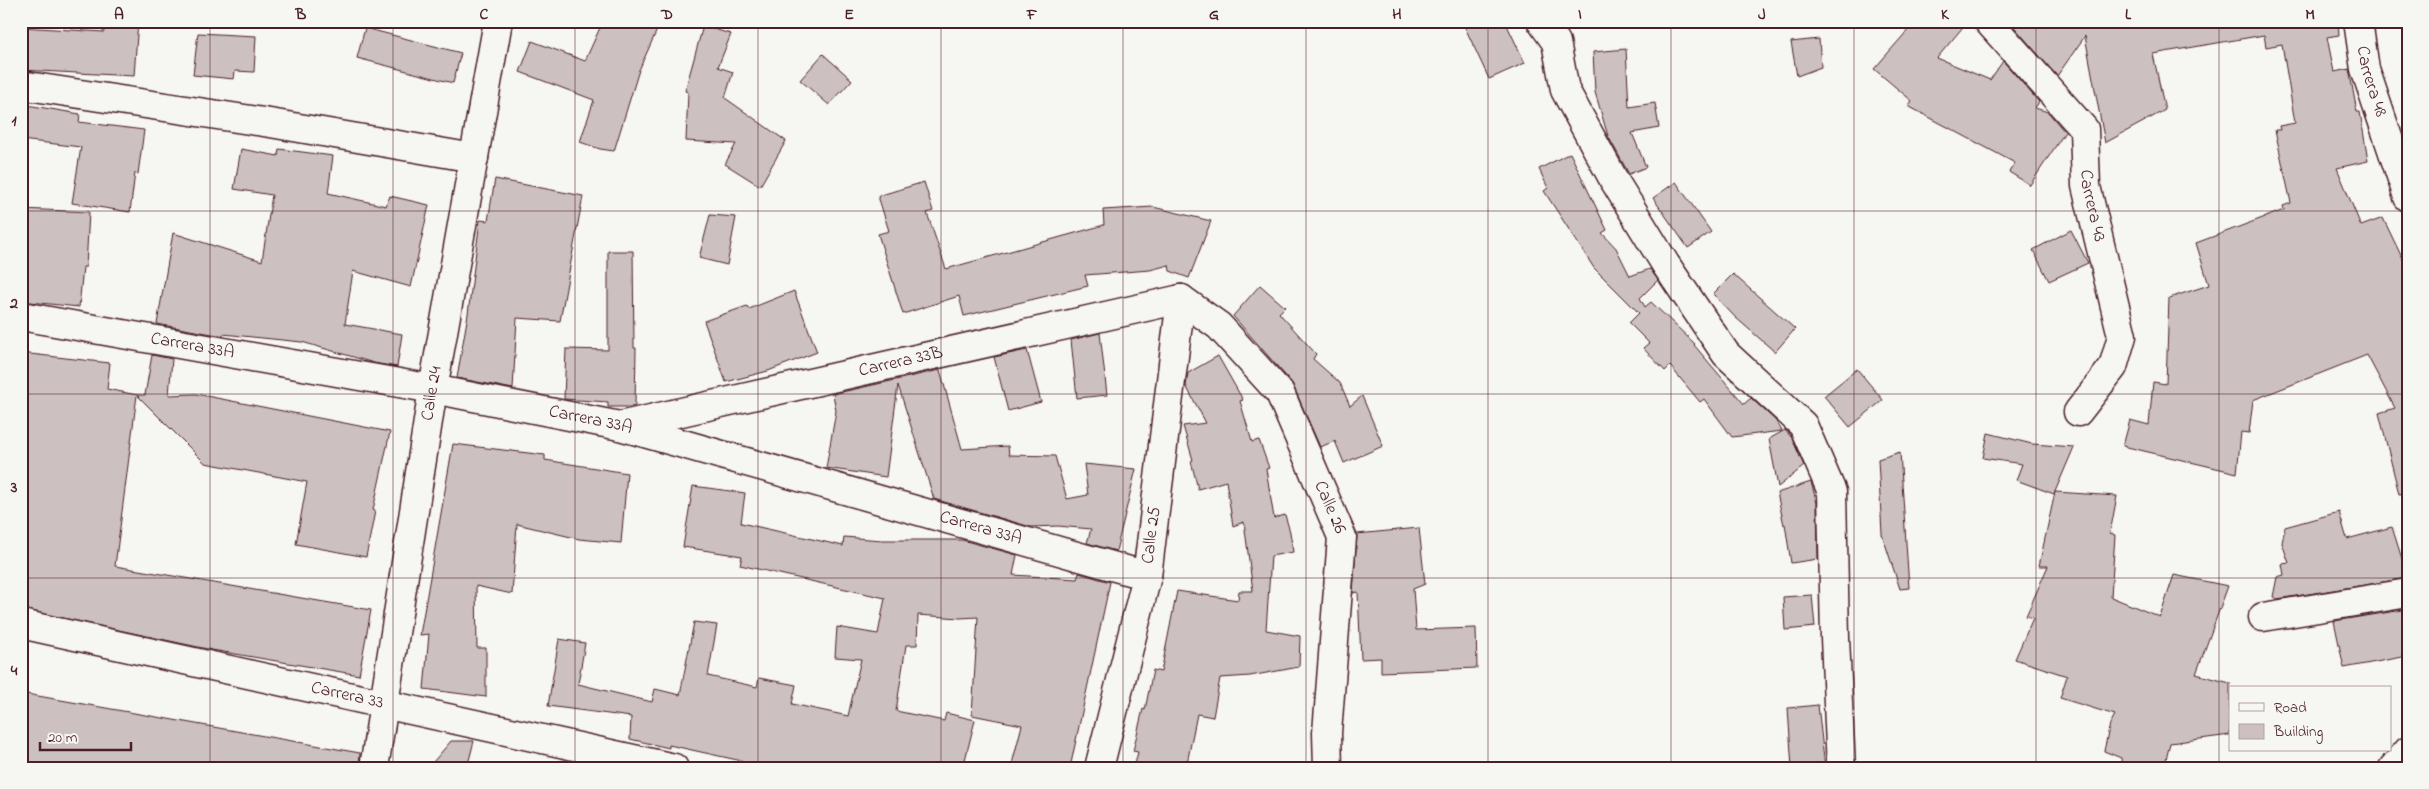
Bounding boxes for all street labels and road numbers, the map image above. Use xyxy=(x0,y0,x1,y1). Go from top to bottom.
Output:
street label: Carrera 48 xyxy=(2349,44,2393,121)
street label: Carrera 43 xyxy=(2072,169,2112,245)
street label: Carrera 33A xyxy=(148,326,236,367)
street label: Carrera 33B xyxy=(856,340,946,384)
street label: Calle 24 xyxy=(415,364,450,423)
street label: Carrera 33A xyxy=(546,399,635,442)
street label: Calle 26 xyxy=(1307,477,1352,538)
street label: Carrera 33A xyxy=(936,505,1025,553)
street label: Calle 25 xyxy=(1136,505,1168,565)
street label: Carrera 33 xyxy=(308,675,386,717)

